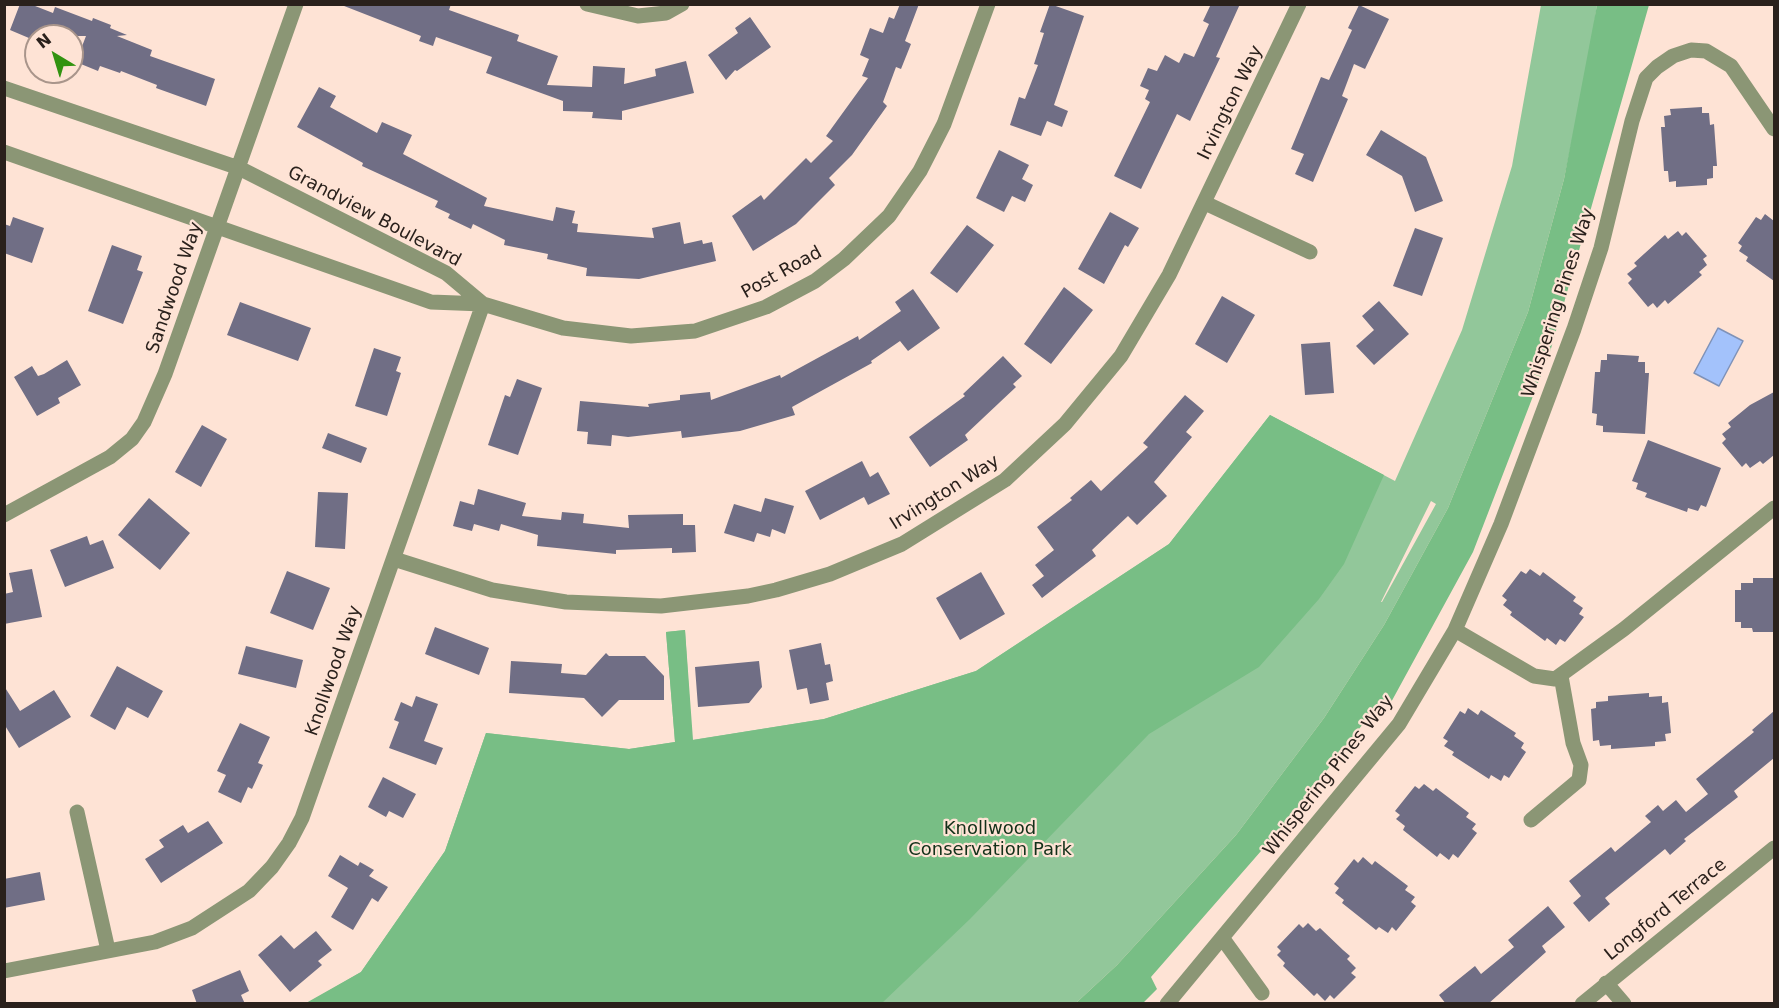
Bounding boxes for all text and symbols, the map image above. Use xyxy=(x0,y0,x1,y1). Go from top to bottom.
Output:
north arrow xyxy=(24,24,84,84)
text: N xyxy=(33,29,55,53)
street label: Irvington Way xyxy=(1194,42,1268,164)
street label: Grandview Boulevard xyxy=(284,162,464,272)
street label: Whispering Pines Way xyxy=(1518,205,1600,401)
street label: Sandwood Way xyxy=(142,219,208,357)
street label: Post Road xyxy=(738,242,826,304)
street label: Irvington Way xyxy=(886,451,1004,535)
street label: Knollwood Way xyxy=(302,603,366,739)
street label: Whispering Pines Way xyxy=(1259,691,1399,861)
park label: Knollwood Conservation Park xyxy=(908,818,1072,860)
street label: Longford Terrace xyxy=(1601,854,1731,966)

